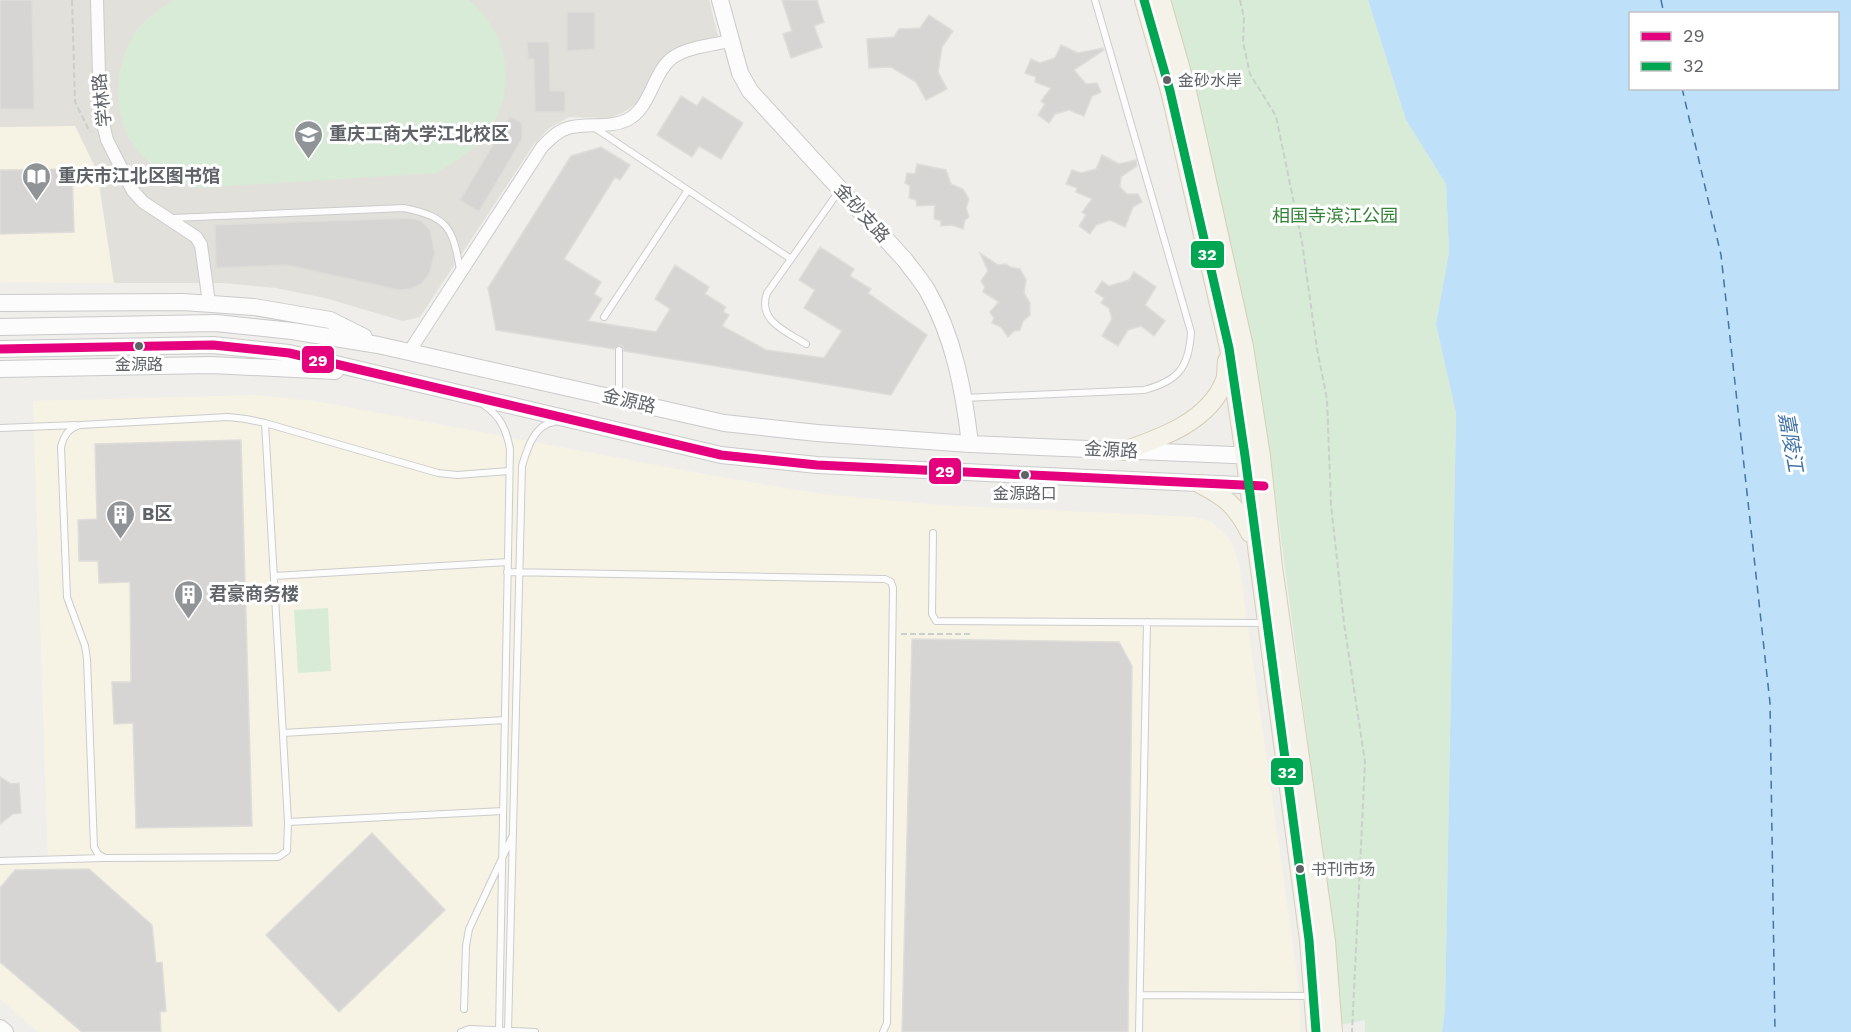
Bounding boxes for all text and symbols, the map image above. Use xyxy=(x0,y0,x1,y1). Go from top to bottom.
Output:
legend xyxy=(1629,12,1839,90)
text: 29 xyxy=(1683,25,1705,46)
text: 32 xyxy=(1683,55,1704,76)
place label: 金砂水岸 xyxy=(1178,71,1242,90)
street label: 学林路 xyxy=(88,72,115,128)
marker: 金砂水岸 xyxy=(1161,74,1173,86)
school or university icon: 重庆工商大学江北校区 xyxy=(292,118,324,160)
place label: 重庆工商大学江北校区 xyxy=(329,123,509,144)
library icon: 重庆市江北区图书馆 xyxy=(21,160,53,202)
place label: 重庆市江北区图书馆 xyxy=(58,165,220,186)
street label: 金砂支路 xyxy=(830,179,894,246)
park label: 相国寺滨江公园 xyxy=(1272,205,1398,226)
line badge: 32 xyxy=(1190,240,1225,269)
text: 32 xyxy=(1197,245,1217,264)
marker: 金源路 xyxy=(133,340,145,352)
line badge: 29 xyxy=(301,345,335,374)
text: 29 xyxy=(308,351,328,370)
place label: 金源路 xyxy=(115,355,163,374)
street label: 金源路 xyxy=(600,384,658,417)
water label: 嘉陵江 xyxy=(1774,410,1808,476)
street label: 金源路 xyxy=(1084,438,1139,461)
line badge: 29 xyxy=(928,457,962,485)
text: 29 xyxy=(935,462,955,481)
marker: 金源路口 xyxy=(1019,469,1031,481)
place label: 金源路口 xyxy=(993,484,1057,503)
building icon: B区 xyxy=(105,498,137,540)
place label: B区 xyxy=(142,503,172,524)
building icon: 君豪商务楼 xyxy=(172,578,204,620)
place label: 君豪商务楼 xyxy=(209,583,299,604)
line badge: 32 xyxy=(1270,757,1304,786)
text: 32 xyxy=(1277,763,1297,782)
place label: 书刊市场 xyxy=(1311,860,1375,879)
marker: 书刊市场 xyxy=(1294,863,1306,875)

